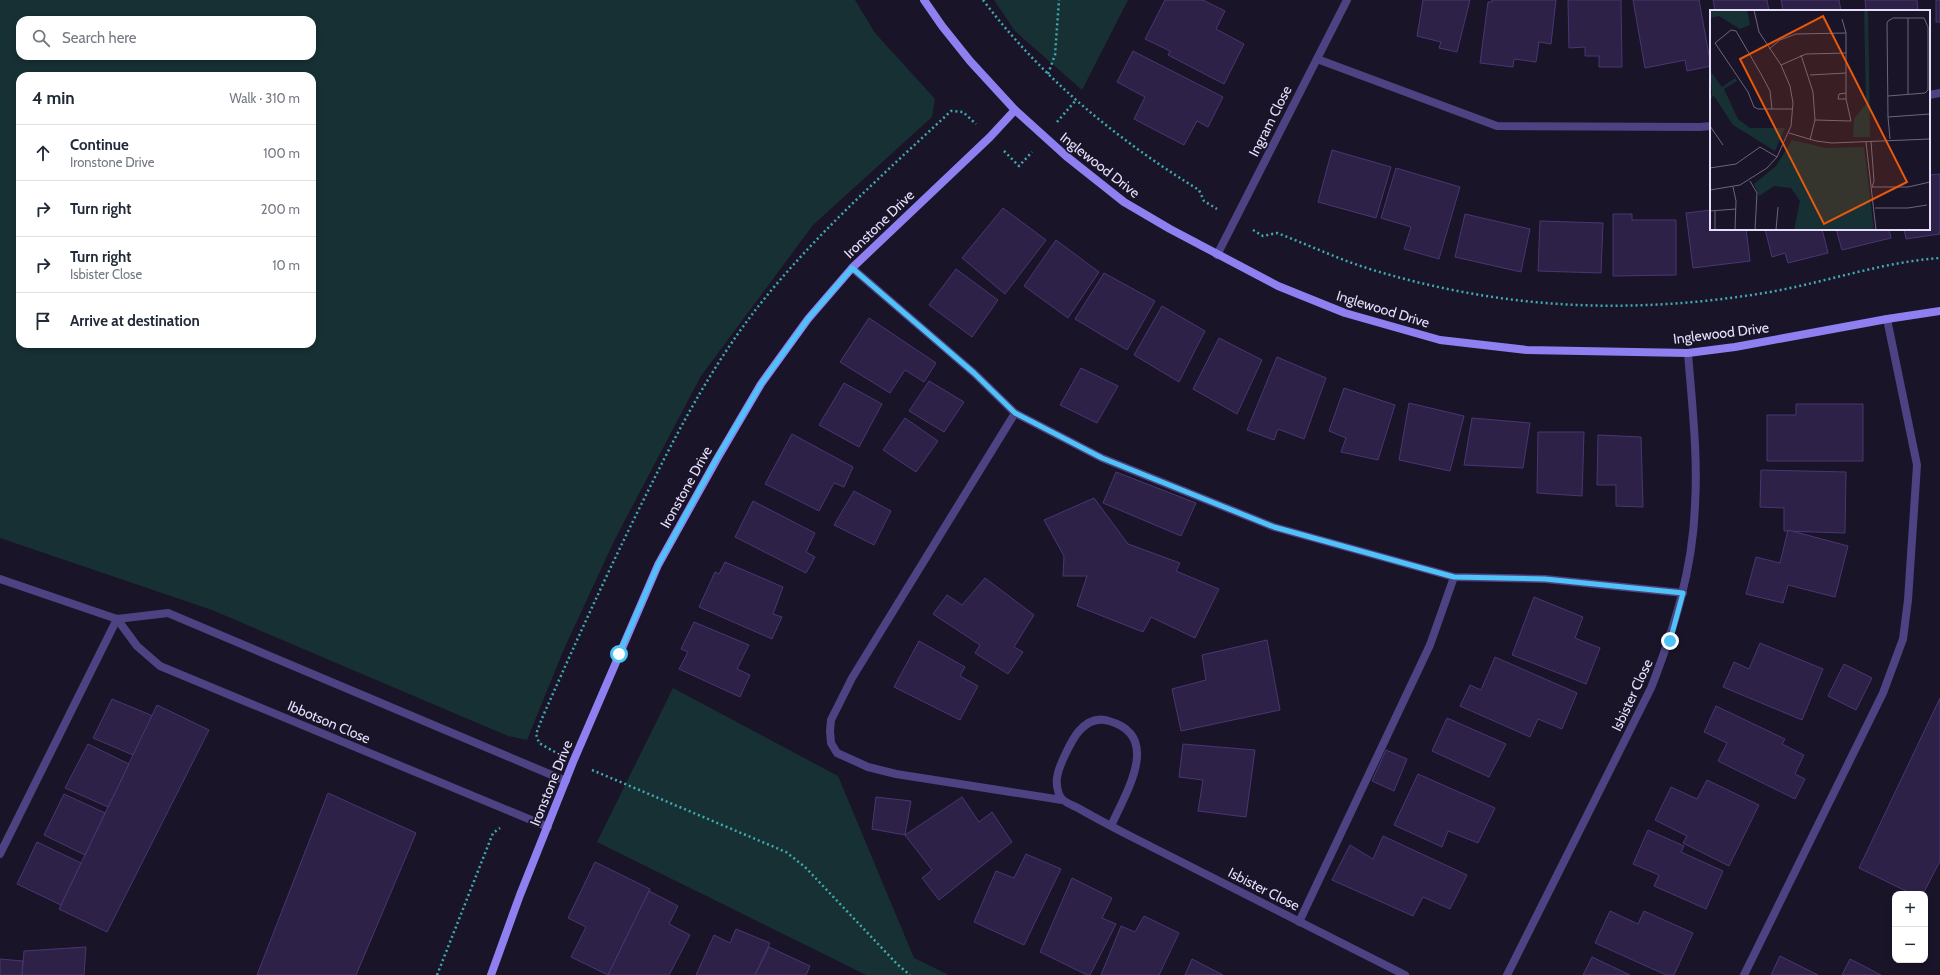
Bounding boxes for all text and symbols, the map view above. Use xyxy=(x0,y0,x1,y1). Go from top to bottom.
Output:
inset map xyxy=(1710,10,1930,230)
search box xyxy=(16,16,316,60)
icon: search xyxy=(30,27,52,49)
text: Search here xyxy=(62,29,137,47)
street label: Ingram Close xyxy=(1244,82,1296,160)
text: 4 min xyxy=(32,88,75,108)
text: Walk · 310 m xyxy=(229,90,300,106)
street label: Inglewood Drive xyxy=(1056,128,1144,202)
text: Continue xyxy=(70,136,129,154)
icon: ahead xyxy=(32,142,54,164)
text: 100 m xyxy=(263,145,300,161)
text: Ironstone Drive xyxy=(70,154,154,170)
street label: Ironstone Drive xyxy=(840,186,918,262)
icon: right xyxy=(32,198,54,220)
text: Turn right xyxy=(70,200,131,218)
text: 200 m xyxy=(261,201,300,217)
text: Turn right xyxy=(70,248,131,266)
icon: right xyxy=(32,254,54,276)
text: 10 m xyxy=(272,257,300,273)
text: Isbister Close xyxy=(70,266,142,282)
street label: Inglewood Drive xyxy=(1334,286,1432,332)
icon: arrive xyxy=(32,310,54,332)
text: Arrive at destination xyxy=(70,312,200,330)
street label: Inglewood Drive xyxy=(1672,318,1770,348)
street label: Ironstone Drive xyxy=(656,443,716,531)
route end xyxy=(1661,632,1679,650)
route start xyxy=(610,645,628,663)
street label: Isbister Close xyxy=(1607,656,1657,734)
street label: Ibbotson Close xyxy=(285,696,373,748)
street label: Ironstone Drive xyxy=(526,737,576,829)
street label: Isbister Close xyxy=(1225,863,1303,915)
map controls xyxy=(1892,891,1928,963)
button: + xyxy=(1892,891,1928,927)
button: − xyxy=(1892,927,1928,963)

